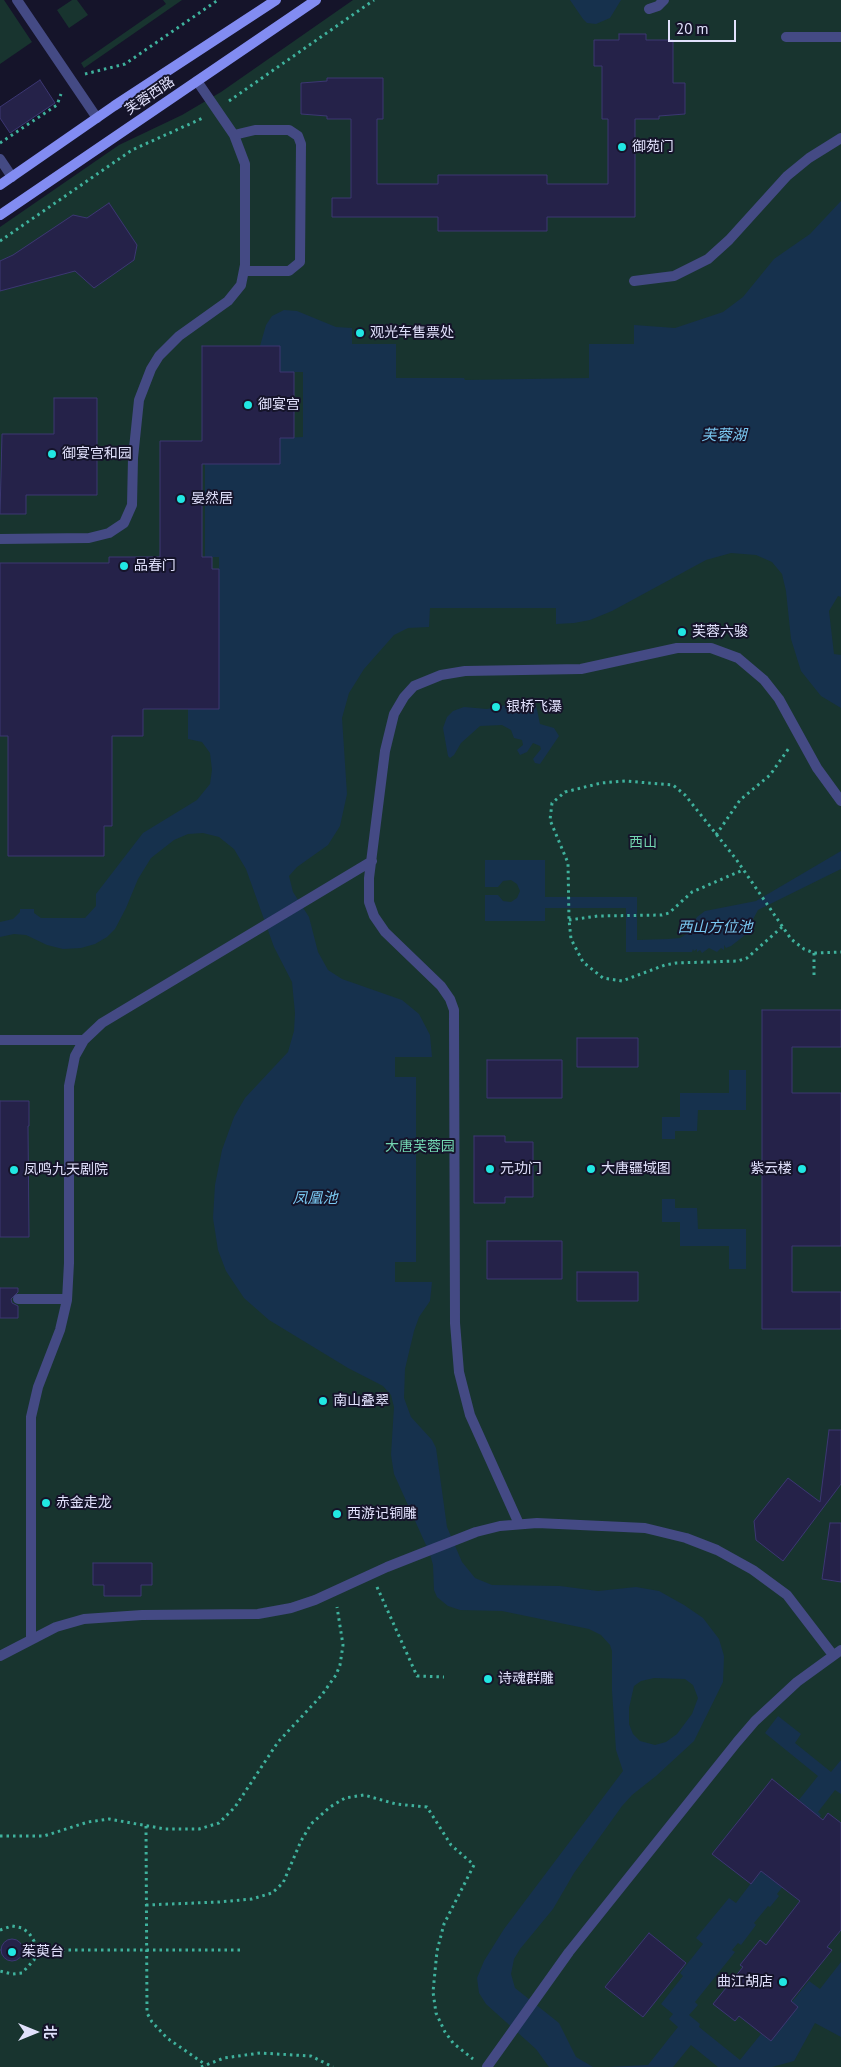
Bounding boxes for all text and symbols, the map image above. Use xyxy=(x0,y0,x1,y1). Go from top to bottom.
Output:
scale bar xyxy=(671,10,738,42)
text: 20 m xyxy=(676,19,709,38)
street label: 芙蓉西路 xyxy=(122,73,178,119)
place label: 御苑门 xyxy=(632,139,674,155)
marker: 御苑门 xyxy=(616,141,628,153)
place label: 观光车售票处 xyxy=(370,325,454,341)
marker: 观光车售票处 xyxy=(354,327,366,339)
place label: 御宴宫 xyxy=(258,397,300,413)
marker: 御宴宫 xyxy=(242,399,254,411)
water label: 芙蓉湖 xyxy=(702,427,746,445)
place label: 御宴宫和园 xyxy=(62,446,132,462)
marker: 御宴宫和园 xyxy=(46,448,58,460)
place label: 晏然居 xyxy=(191,491,233,507)
marker: 晏然居 xyxy=(175,493,187,505)
place label: 品春门 xyxy=(134,558,176,574)
marker: 品春门 xyxy=(118,560,130,572)
place label: 芙蓉六骏 xyxy=(692,624,748,640)
marker: 芙蓉六骏 xyxy=(676,626,688,638)
place label: 银桥飞瀑 xyxy=(506,699,562,715)
marker: 银桥飞瀑 xyxy=(490,701,502,713)
park label: 西山 xyxy=(629,835,657,851)
water label: 西山方位池 xyxy=(678,919,752,937)
park label: 大唐芙蓉园 xyxy=(385,1139,455,1155)
place label: 元功门 xyxy=(500,1161,542,1177)
place label: 大唐疆域图 xyxy=(601,1161,671,1177)
place label: 紫云楼 xyxy=(750,1161,792,1177)
place label: 凤鸣九天剧院 xyxy=(24,1162,108,1178)
marker: 元功门 xyxy=(484,1163,496,1175)
marker: 大唐疆域图 xyxy=(585,1163,597,1175)
marker: 紫云楼 xyxy=(796,1163,808,1175)
marker: 凤鸣九天剧院 xyxy=(8,1164,20,1176)
water label: 凤凰池 xyxy=(293,1190,337,1208)
place label: 南山叠翠 xyxy=(333,1393,389,1409)
marker: 南山叠翠 xyxy=(317,1395,329,1407)
place label: 赤金走龙 xyxy=(56,1495,112,1511)
marker: 赤金走龙 xyxy=(40,1497,52,1509)
place label: 西游记铜雕 xyxy=(347,1506,417,1522)
marker: 西游记铜雕 xyxy=(331,1508,343,1520)
place label: 诗魂群雕 xyxy=(498,1671,554,1687)
marker: 诗魂群雕 xyxy=(482,1673,494,1685)
place label: 茱萸台 xyxy=(22,1944,64,1960)
marker: 茱萸台 xyxy=(6,1946,18,1958)
place label: 曲江胡店 xyxy=(717,1974,773,1990)
marker: 曲江胡店 xyxy=(777,1976,789,1988)
north arrow xyxy=(10,2007,60,2057)
text: 北 xyxy=(41,2025,59,2039)

